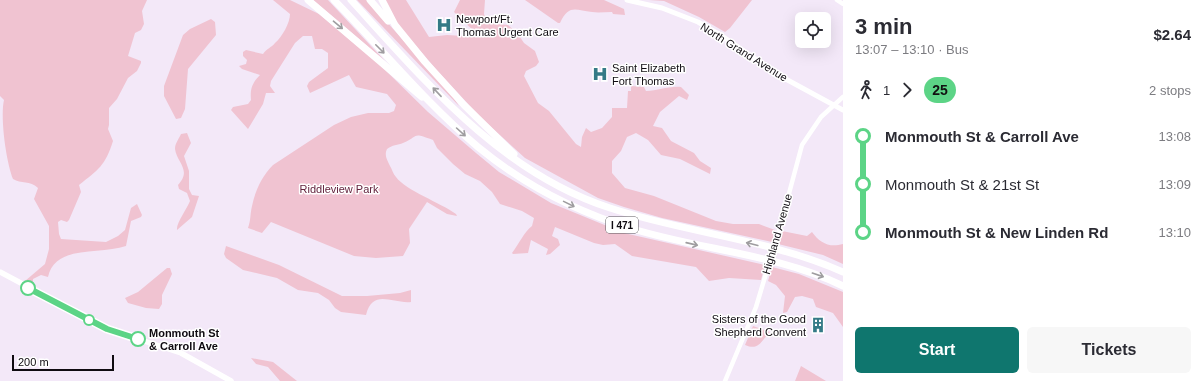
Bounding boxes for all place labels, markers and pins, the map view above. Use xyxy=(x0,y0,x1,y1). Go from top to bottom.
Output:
place label: Newport/Ft. Thomas Urgent Care xyxy=(456,13,559,38)
hospital icon: Newport/Ft. Thomas Urgent Care xyxy=(435,16,453,34)
place label: Saint Elizabeth Fort Thomas xyxy=(612,62,685,87)
hospital icon: Saint Elizabeth Fort Thomas xyxy=(591,65,609,83)
unlabelled marker xyxy=(20,280,36,296)
place label: Sisters of the Good Shepherd Convent xyxy=(712,313,806,338)
unlabelled marker xyxy=(83,314,95,326)
building icon: Sisters of the Good Shepherd Convent xyxy=(809,316,827,334)
place label: Monmouth St & Carroll Ave xyxy=(149,327,220,352)
marker: Monmouth St & Carroll Ave xyxy=(130,331,146,347)

